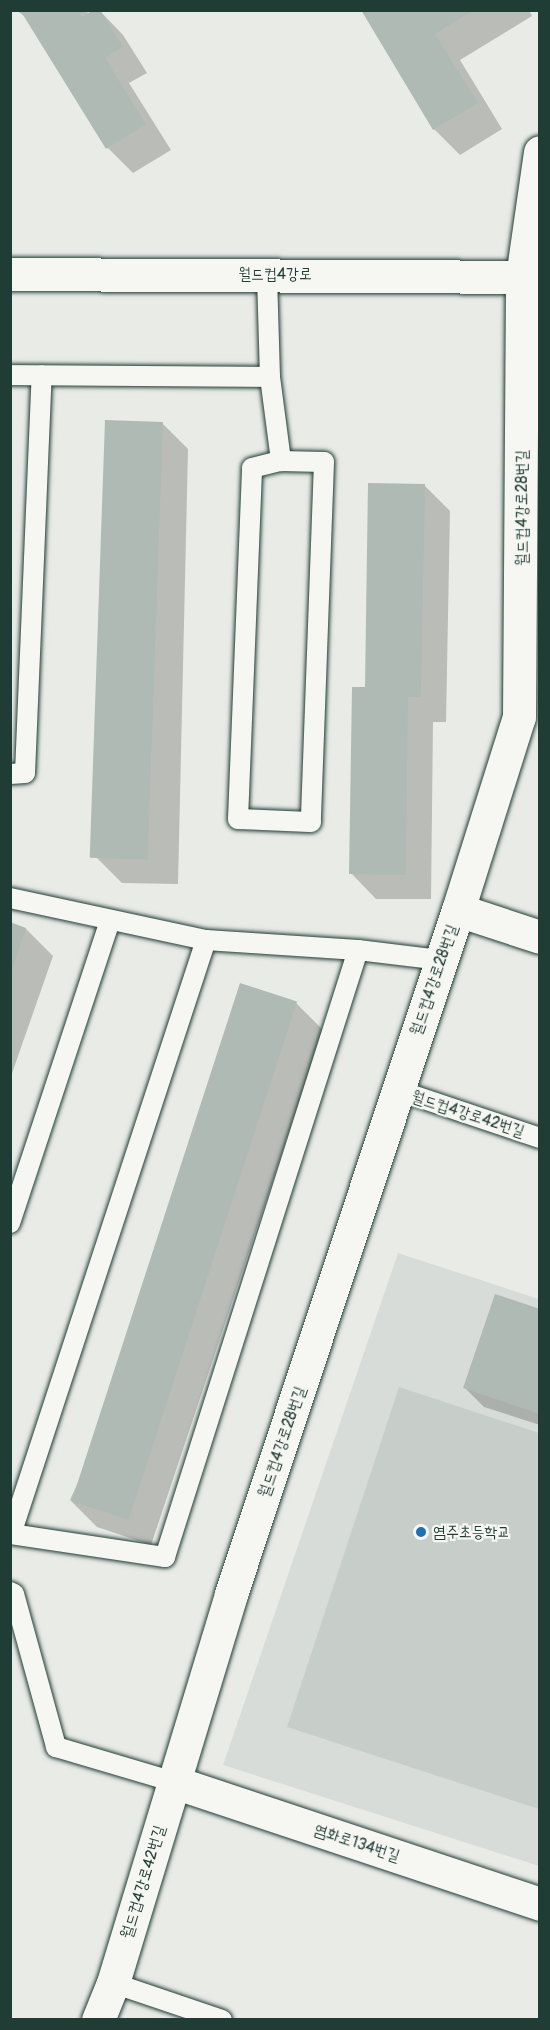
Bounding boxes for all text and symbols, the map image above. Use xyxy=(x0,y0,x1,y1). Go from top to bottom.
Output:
street label: 월드컵4강로 xyxy=(238,264,312,284)
street label: 월드컵4강로28번길 xyxy=(512,450,532,566)
street label: 월드컵4강로28번길 xyxy=(406,922,462,1038)
street label: 월드컵4강로42번길 xyxy=(409,1087,527,1141)
street label: 월드컵4강로28번길 xyxy=(254,1384,310,1500)
place label: 염주초등학교 xyxy=(433,1522,510,1542)
marker: 염주초등학교 xyxy=(414,1525,428,1539)
street label: 염화로134번길 xyxy=(312,1820,402,1866)
street label: 월드컵4강로42번길 xyxy=(117,1823,169,1941)

